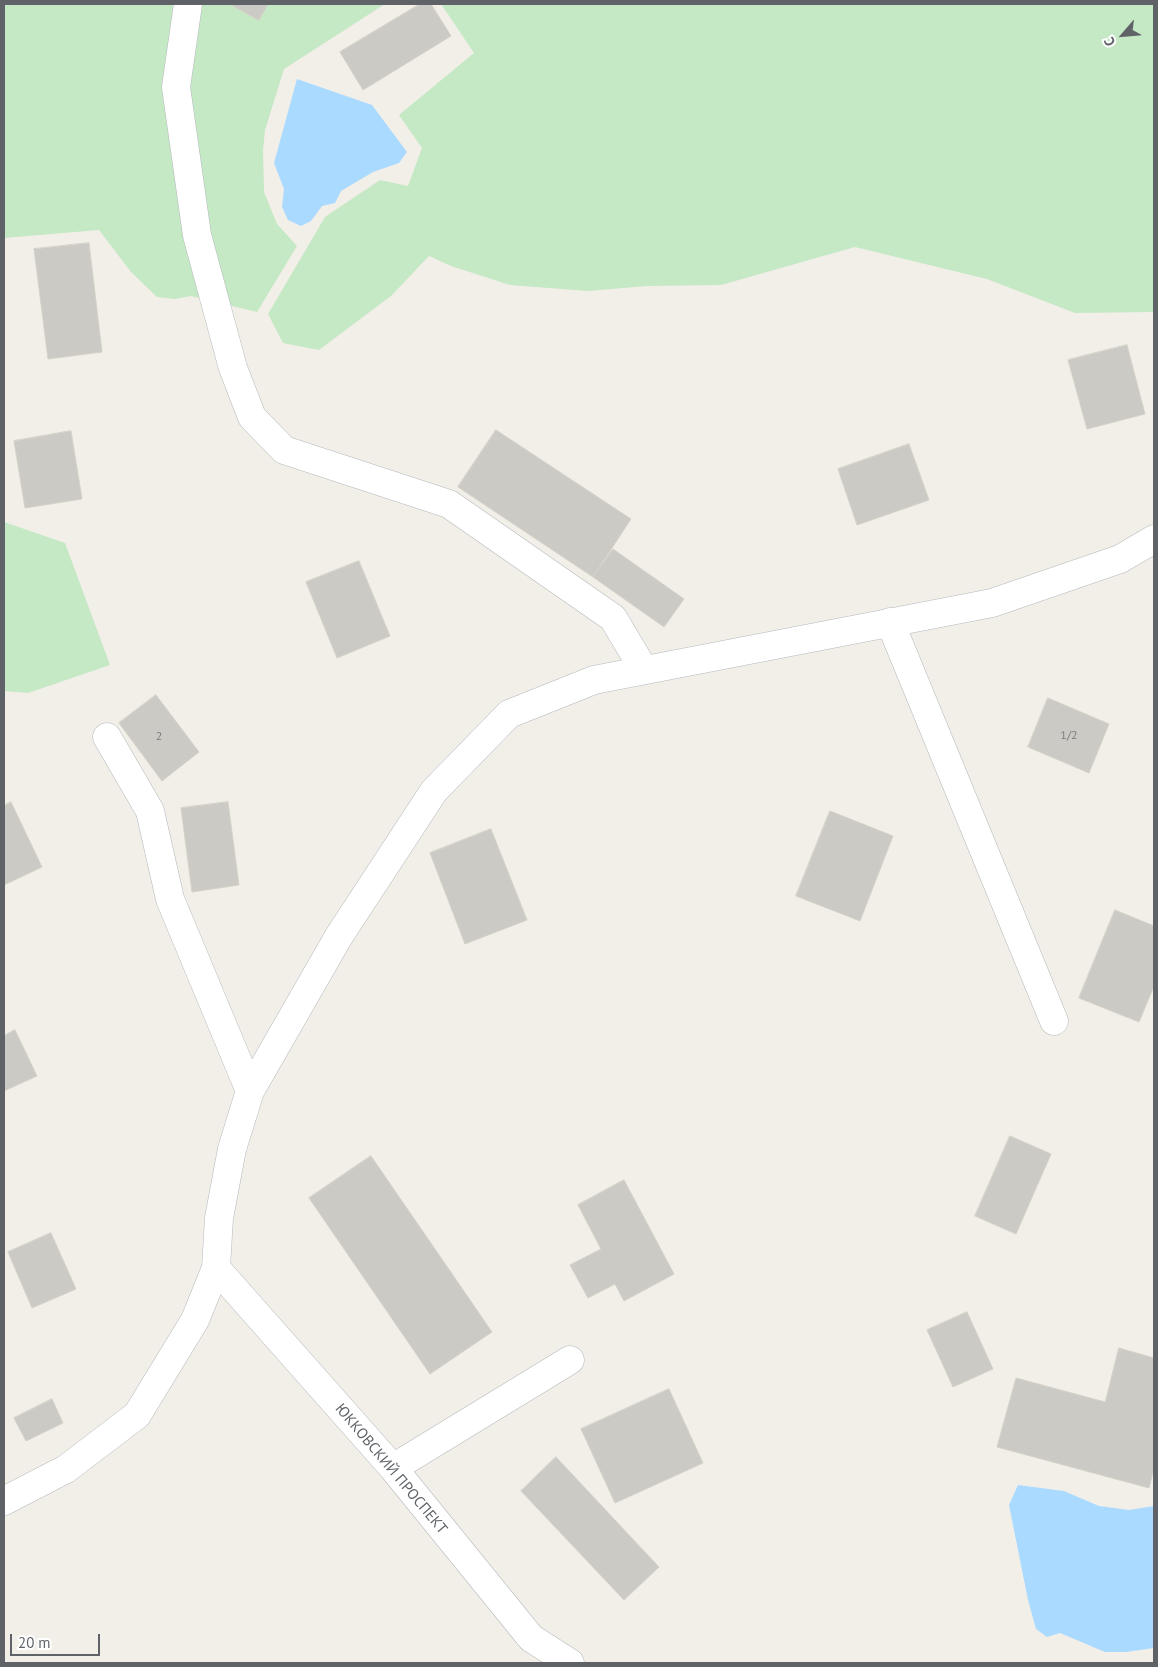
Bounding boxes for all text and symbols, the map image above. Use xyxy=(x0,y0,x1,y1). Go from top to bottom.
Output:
north arrow xyxy=(1098,10,1148,60)
text: С xyxy=(1100,34,1119,49)
house number: 1/2 xyxy=(1060,729,1078,743)
house number: 2 xyxy=(156,730,162,744)
street label: ЮККОВСКИЙ ПРОСПЕКТ xyxy=(331,1400,451,1538)
scale bar xyxy=(12,1624,102,1656)
text: 20 m xyxy=(18,1633,51,1652)

